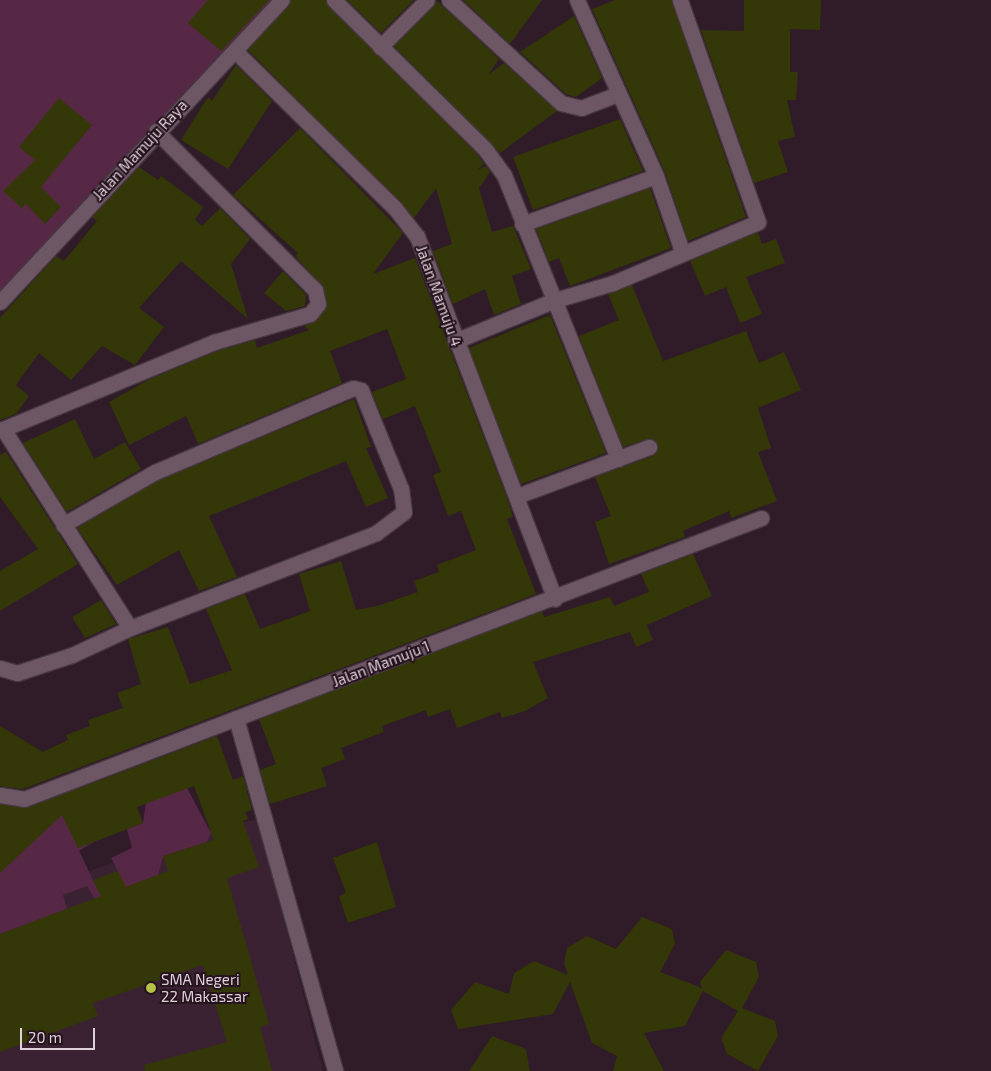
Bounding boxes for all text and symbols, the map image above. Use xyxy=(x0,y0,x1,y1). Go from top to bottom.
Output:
street label: Jalan Mamuju Raya xyxy=(89,96,191,204)
street label: Jalan Mamuju 4 xyxy=(412,243,466,349)
street label: Jalan Mamuju 1 xyxy=(330,637,432,691)
place label: SMA Negeri 22 Makassar xyxy=(161,970,248,1005)
marker: SMA Negeri 22 Makassar xyxy=(145,982,157,994)
scale bar xyxy=(22,1018,98,1050)
text: 20 m xyxy=(28,1028,62,1046)

